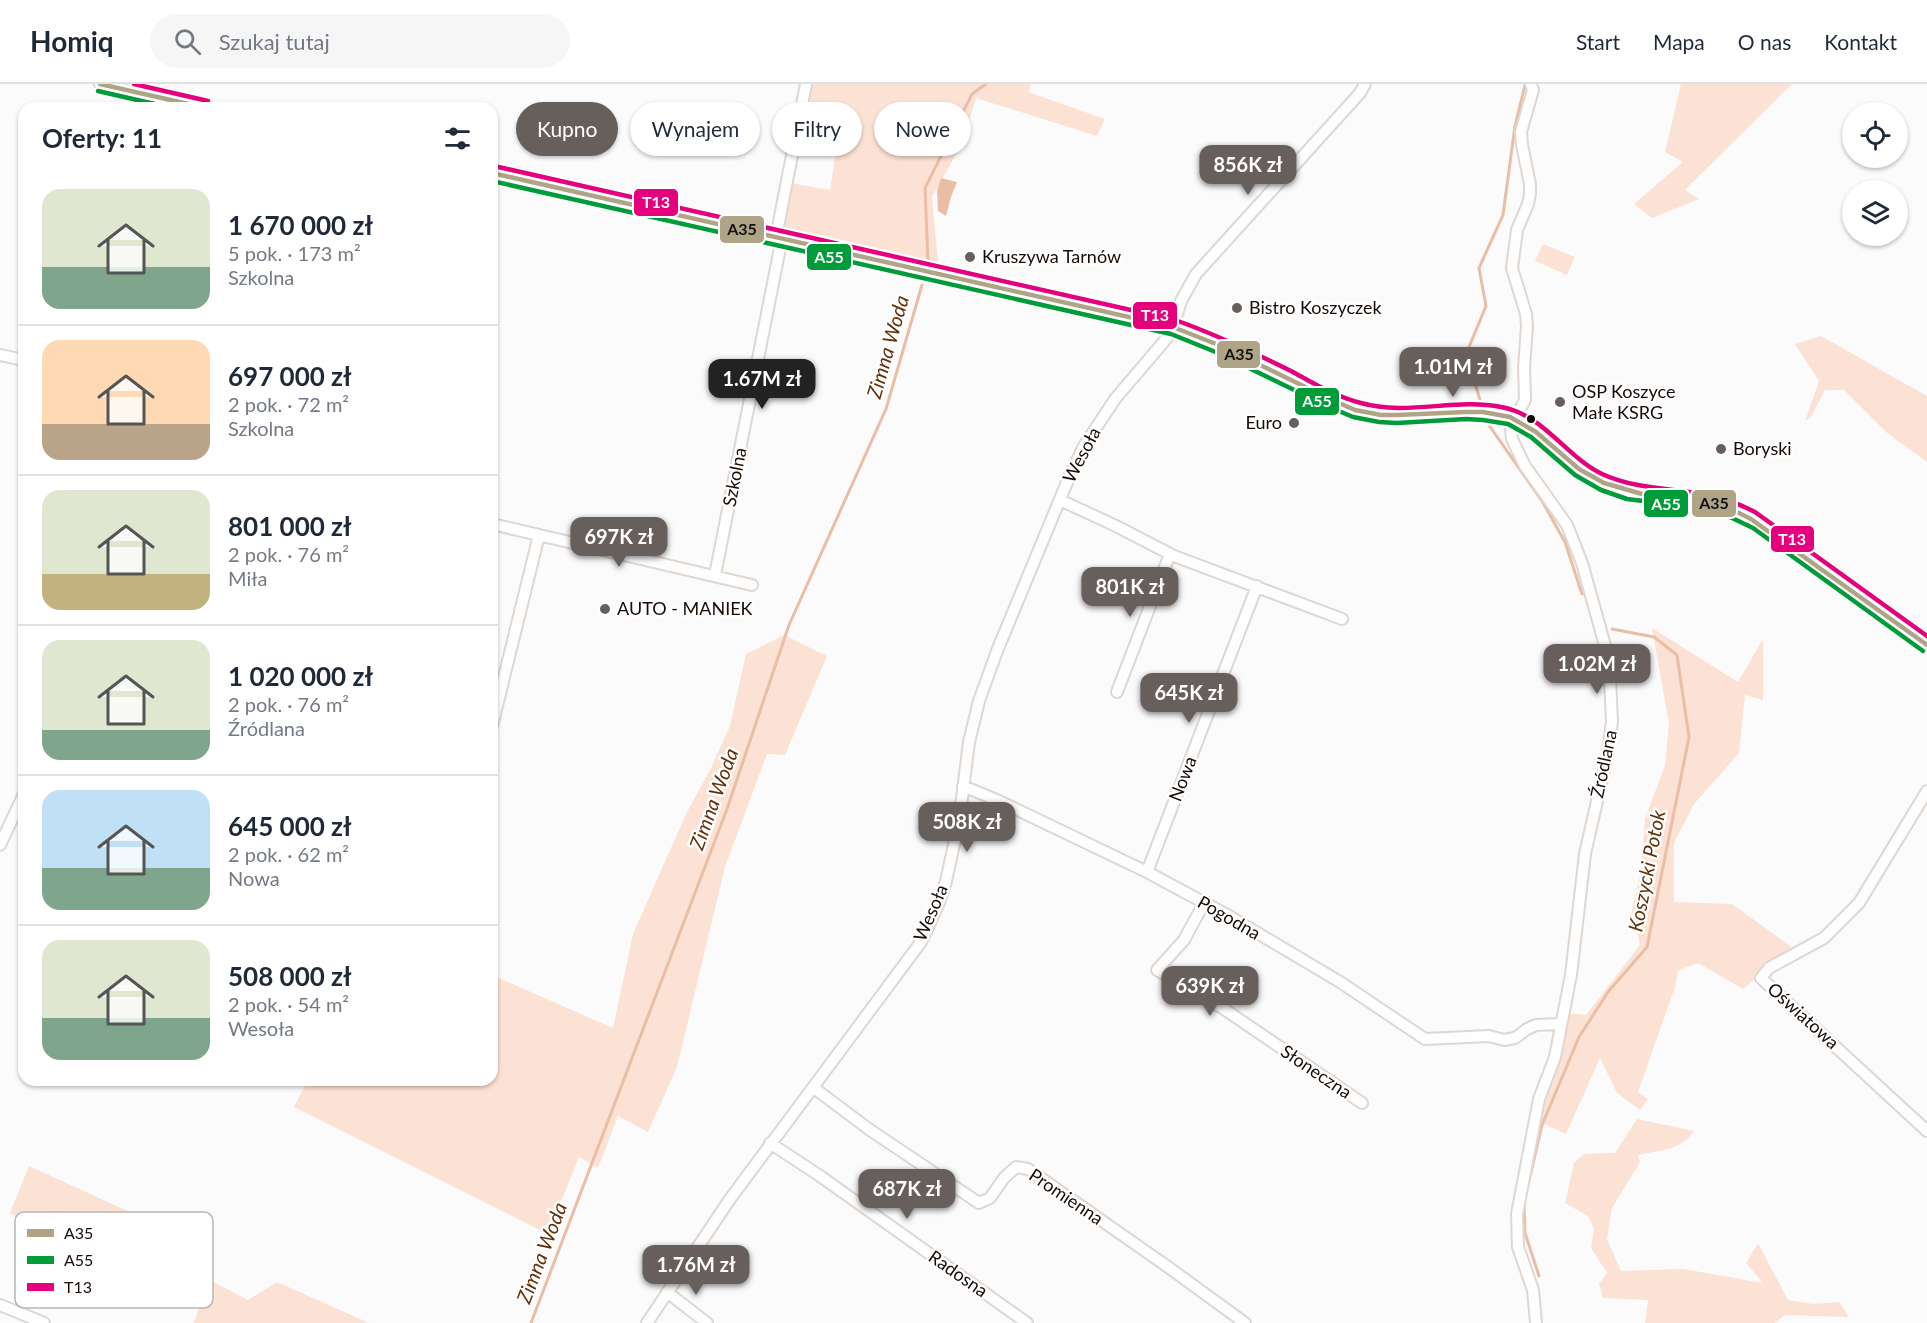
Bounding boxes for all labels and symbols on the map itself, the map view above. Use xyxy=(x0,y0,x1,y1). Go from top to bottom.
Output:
pin: 856K zł xyxy=(1193,145,1303,196)
line badge: T13 xyxy=(633,188,679,217)
text: T13 xyxy=(642,192,670,211)
line badge: A35 xyxy=(719,215,765,244)
text: A35 xyxy=(726,219,757,238)
line badge: A55 xyxy=(806,243,852,271)
place label: Kruszywa Tarnów xyxy=(982,245,1121,267)
text: A55 xyxy=(813,247,844,266)
marker: Kruszywa Tarnów xyxy=(963,250,977,264)
water label: Zimna Woda xyxy=(861,292,913,402)
place label: Bistro Koszyczek xyxy=(1249,296,1382,318)
line badge: T13 xyxy=(1132,301,1178,330)
marker: Bistro Koszyczek xyxy=(1230,301,1244,315)
text: T13 xyxy=(1141,305,1169,324)
line badge: A35 xyxy=(1216,340,1261,369)
text: A35 xyxy=(1223,344,1254,363)
pin: 1.01M zł xyxy=(1391,347,1515,398)
pin: 1.67M zł xyxy=(700,359,824,410)
place label: OSP Koszyce Małe KSRG xyxy=(1572,380,1675,423)
line badge: A55 xyxy=(1294,387,1340,416)
text: A55 xyxy=(1301,391,1332,410)
marker: OSP Koszyce Małe KSRG xyxy=(1553,395,1567,409)
place label: Euro xyxy=(1246,411,1282,433)
unlabelled marker xyxy=(1525,413,1537,425)
marker: Euro xyxy=(1287,416,1301,430)
street label: Wesoła xyxy=(1057,423,1105,486)
place label: Boryski xyxy=(1733,437,1792,459)
marker: Boryski xyxy=(1714,442,1728,456)
street label: Szkolna xyxy=(718,445,751,508)
line badge: A55 xyxy=(1643,489,1689,518)
line badge: A35 xyxy=(1691,489,1737,518)
text: A35 xyxy=(1698,493,1729,512)
text: A55 xyxy=(1650,494,1681,513)
pin: 697K zł xyxy=(564,517,674,568)
line badge: T13 xyxy=(1770,525,1815,553)
text: T13 xyxy=(1778,529,1806,548)
pin: 801K zł xyxy=(1075,567,1185,618)
place label: AUTO - MANIEK xyxy=(617,597,753,619)
marker: AUTO - MANIEK xyxy=(598,602,612,616)
pin: 1.02M zł xyxy=(1535,644,1659,695)
pin: 645K zł xyxy=(1134,673,1244,724)
street label: Źródlana xyxy=(1585,728,1621,800)
water label: Zimna Woda xyxy=(683,745,742,853)
street label: Nowa xyxy=(1163,753,1201,804)
pin: 508K zł xyxy=(912,802,1022,853)
water label: Koszycki Potok xyxy=(1622,807,1670,934)
street label: Wesoła xyxy=(908,881,952,944)
street label: Pogodna xyxy=(1194,890,1265,944)
pin: 639K zł xyxy=(1155,966,1265,1017)
street label: Oświatowa xyxy=(1763,977,1844,1053)
street label: Słoneczna xyxy=(1277,1040,1356,1103)
street label: Promienna xyxy=(1025,1163,1108,1229)
pin: 687K zł xyxy=(852,1169,962,1220)
water label: Zimna Woda xyxy=(511,1199,571,1307)
legend xyxy=(15,1212,213,1308)
text: A35 xyxy=(64,1223,93,1242)
pin: 1.76M zł xyxy=(634,1245,758,1296)
street label: Radosna xyxy=(925,1245,992,1301)
text: A55 xyxy=(64,1250,93,1269)
text: T13 xyxy=(64,1277,92,1296)

